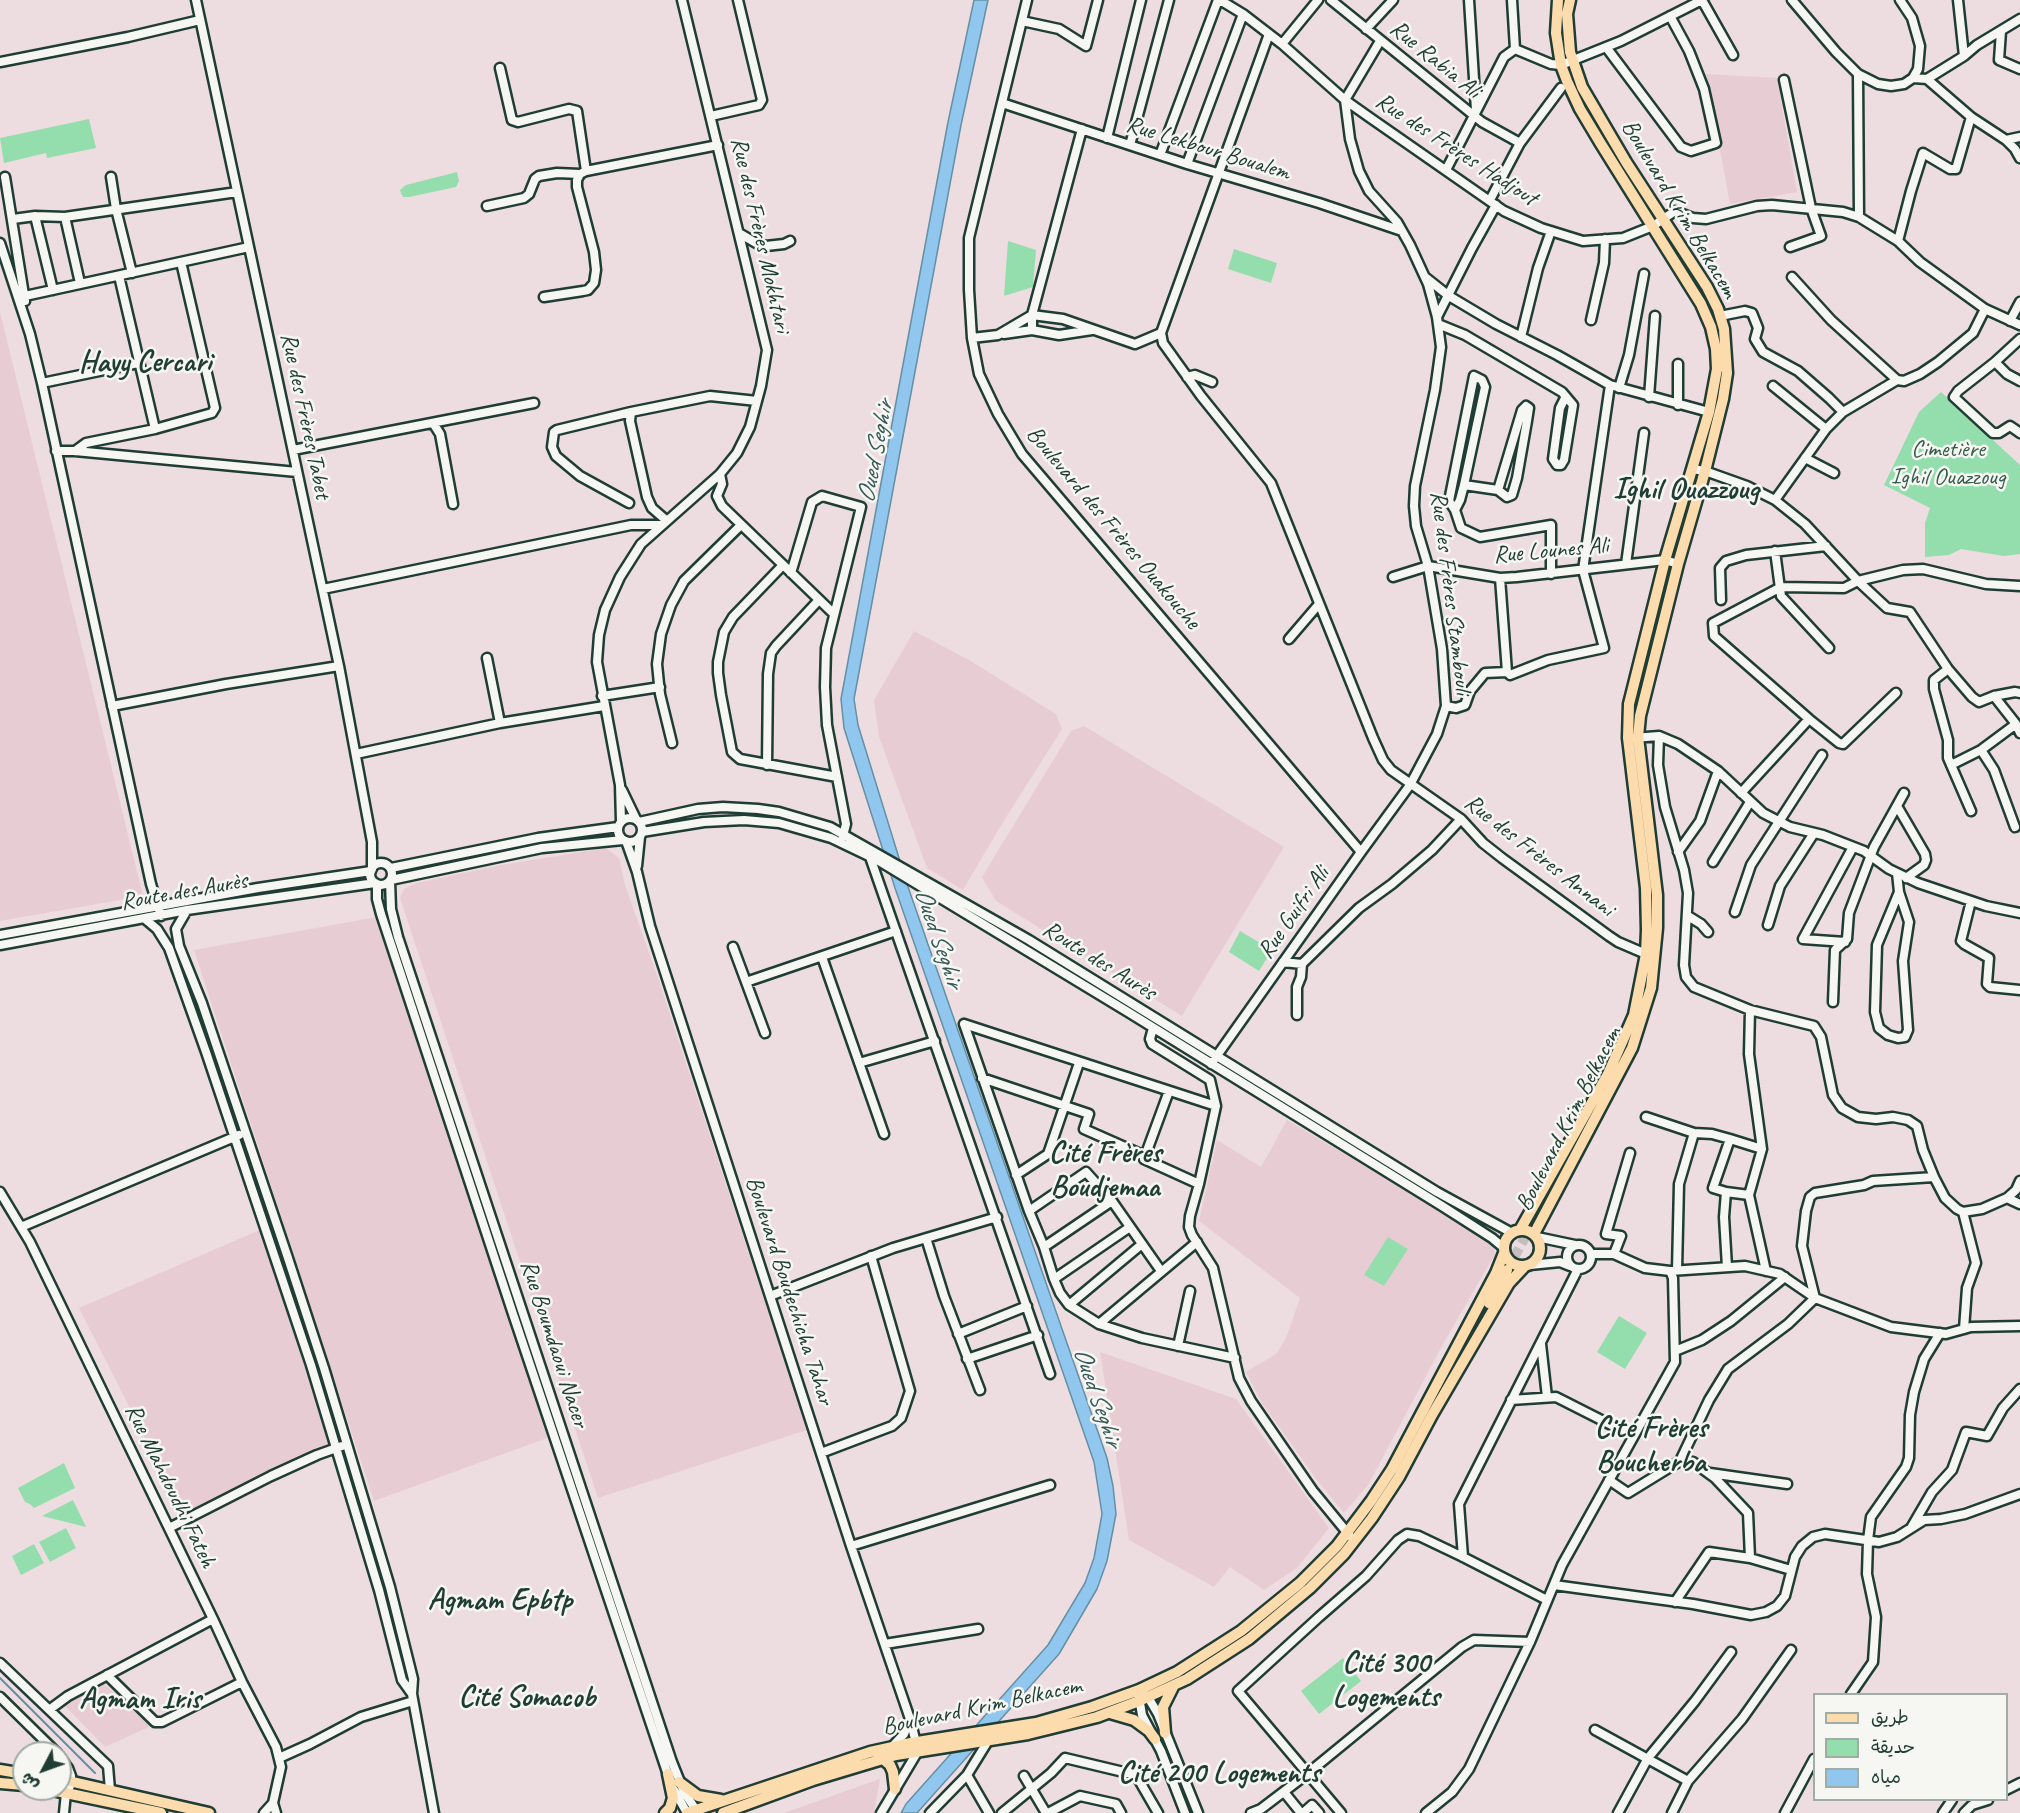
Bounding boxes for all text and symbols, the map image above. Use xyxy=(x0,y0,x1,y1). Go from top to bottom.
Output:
street label: Rue Rabia Ali xyxy=(1384,15,1486,105)
street label: Rue des Frères Hadjout xyxy=(1370,87,1542,213)
street label: Rue Lekbour Boualem xyxy=(1123,110,1293,188)
street label: Boulevard Krim Belkacem xyxy=(1614,115,1744,303)
street label: Rue des Frères Mokhtari xyxy=(724,135,796,335)
street label: Rue des Frères Tabet xyxy=(273,330,337,502)
district label: Hayy Cercari xyxy=(79,345,211,381)
water label: Oued Seghir xyxy=(851,398,901,506)
street label: Boulevard des Frères Ouakouche xyxy=(1020,421,1206,635)
park label: Cimetière Ighil Ouazzoug xyxy=(1891,436,2005,492)
district label: Ighil Ouazzoug xyxy=(1613,472,1759,508)
street label: Rue des Frères Stambouli xyxy=(1423,490,1477,696)
street label: Rue Lounes Ali xyxy=(1492,532,1610,570)
street label: Rue des Frères Annani xyxy=(1458,788,1620,924)
street label: Rue Guifri Ali xyxy=(1252,861,1336,965)
street label: Route des Aurès xyxy=(118,867,250,917)
water label: Oued Seghir xyxy=(906,884,970,992)
street label: Route des Aurès xyxy=(1037,915,1161,1007)
street label: Boulevard Krim Belkacem xyxy=(1510,1022,1628,1216)
district label: Cité Frères Boudjemaa xyxy=(1049,1136,1161,1206)
street label: Boulevard Boudechicha Tahar xyxy=(738,1173,840,1409)
street label: Rue Boumdaoui Nacer xyxy=(513,1256,595,1432)
water label: Oued Seghir xyxy=(1065,1343,1129,1451)
street label: Rue Mahdoudhi Fateh xyxy=(118,1399,222,1573)
district label: Cité Frères Boucherba xyxy=(1595,1411,1707,1482)
district label: Agmam Epbtp xyxy=(428,1583,572,1619)
district label: Cité 300 Logements xyxy=(1332,1646,1440,1716)
street label: Boulevard Krim Belkacem xyxy=(880,1672,1084,1742)
district label: Cité Somacob xyxy=(459,1680,595,1716)
district label: Agmam Iris xyxy=(79,1682,201,1718)
legend xyxy=(1813,1693,2008,1801)
text: طريق xyxy=(1871,1706,1909,1728)
text: حديقة xyxy=(1871,1736,1915,1758)
north arrow xyxy=(12,1741,72,1801)
district label: Cité 200 Logements xyxy=(1118,1756,1320,1792)
text: مياه xyxy=(1871,1766,1901,1788)
text: ش xyxy=(17,1768,43,1795)

